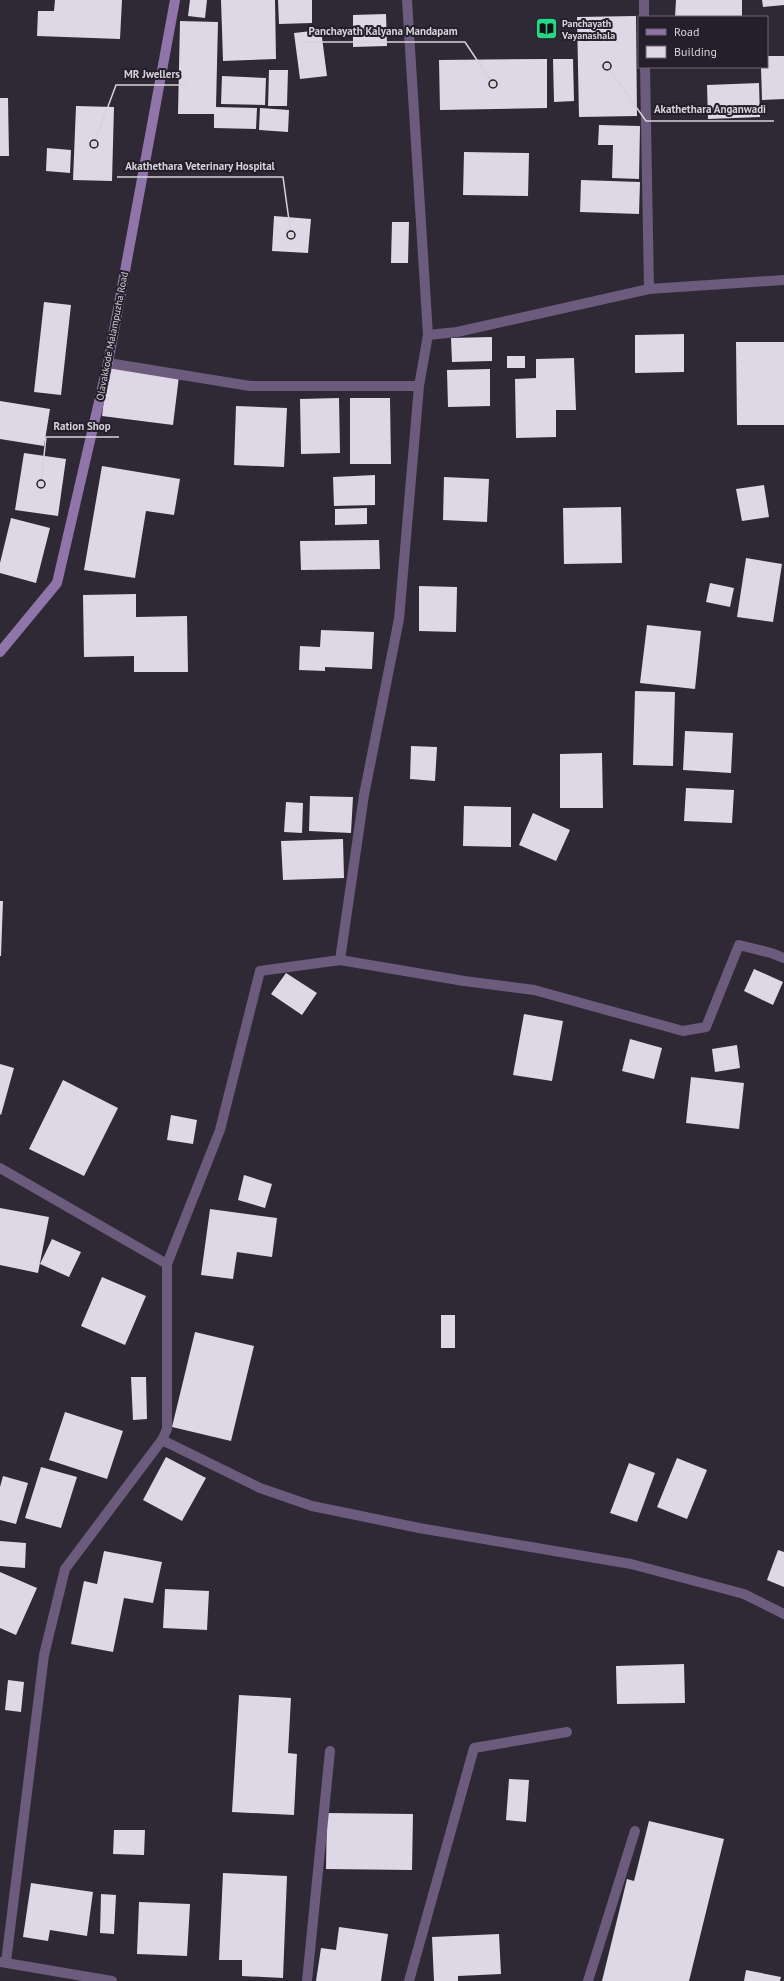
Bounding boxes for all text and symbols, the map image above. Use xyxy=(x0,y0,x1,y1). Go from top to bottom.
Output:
library icon: Panchayath Vayanashala xyxy=(534,16,560,42)
legend xyxy=(638,16,768,68)
place label: Panchayath Vayanashala xyxy=(561,17,615,42)
callout: Panchayath Kalyana Mandapam xyxy=(300,19,465,42)
text: Panchayath Kalyana Mandapam xyxy=(308,24,458,38)
text: Road xyxy=(674,24,699,39)
text: Building xyxy=(674,44,717,59)
callout: MR Jwellers xyxy=(116,62,188,85)
text: MR Jwellers xyxy=(124,67,180,81)
callout: Akathethara Anganwadi xyxy=(646,98,774,121)
text: Akathethara Anganwadi xyxy=(654,102,766,116)
callout: Akathethara Veterinary Hospital xyxy=(117,154,283,177)
text: Akathethara Veterinary Hospital xyxy=(125,159,276,173)
street label: Olavakkode Malampuzha Road xyxy=(93,271,131,401)
callout: Ration Shop xyxy=(46,414,119,437)
text: Ration Shop xyxy=(53,419,111,433)

